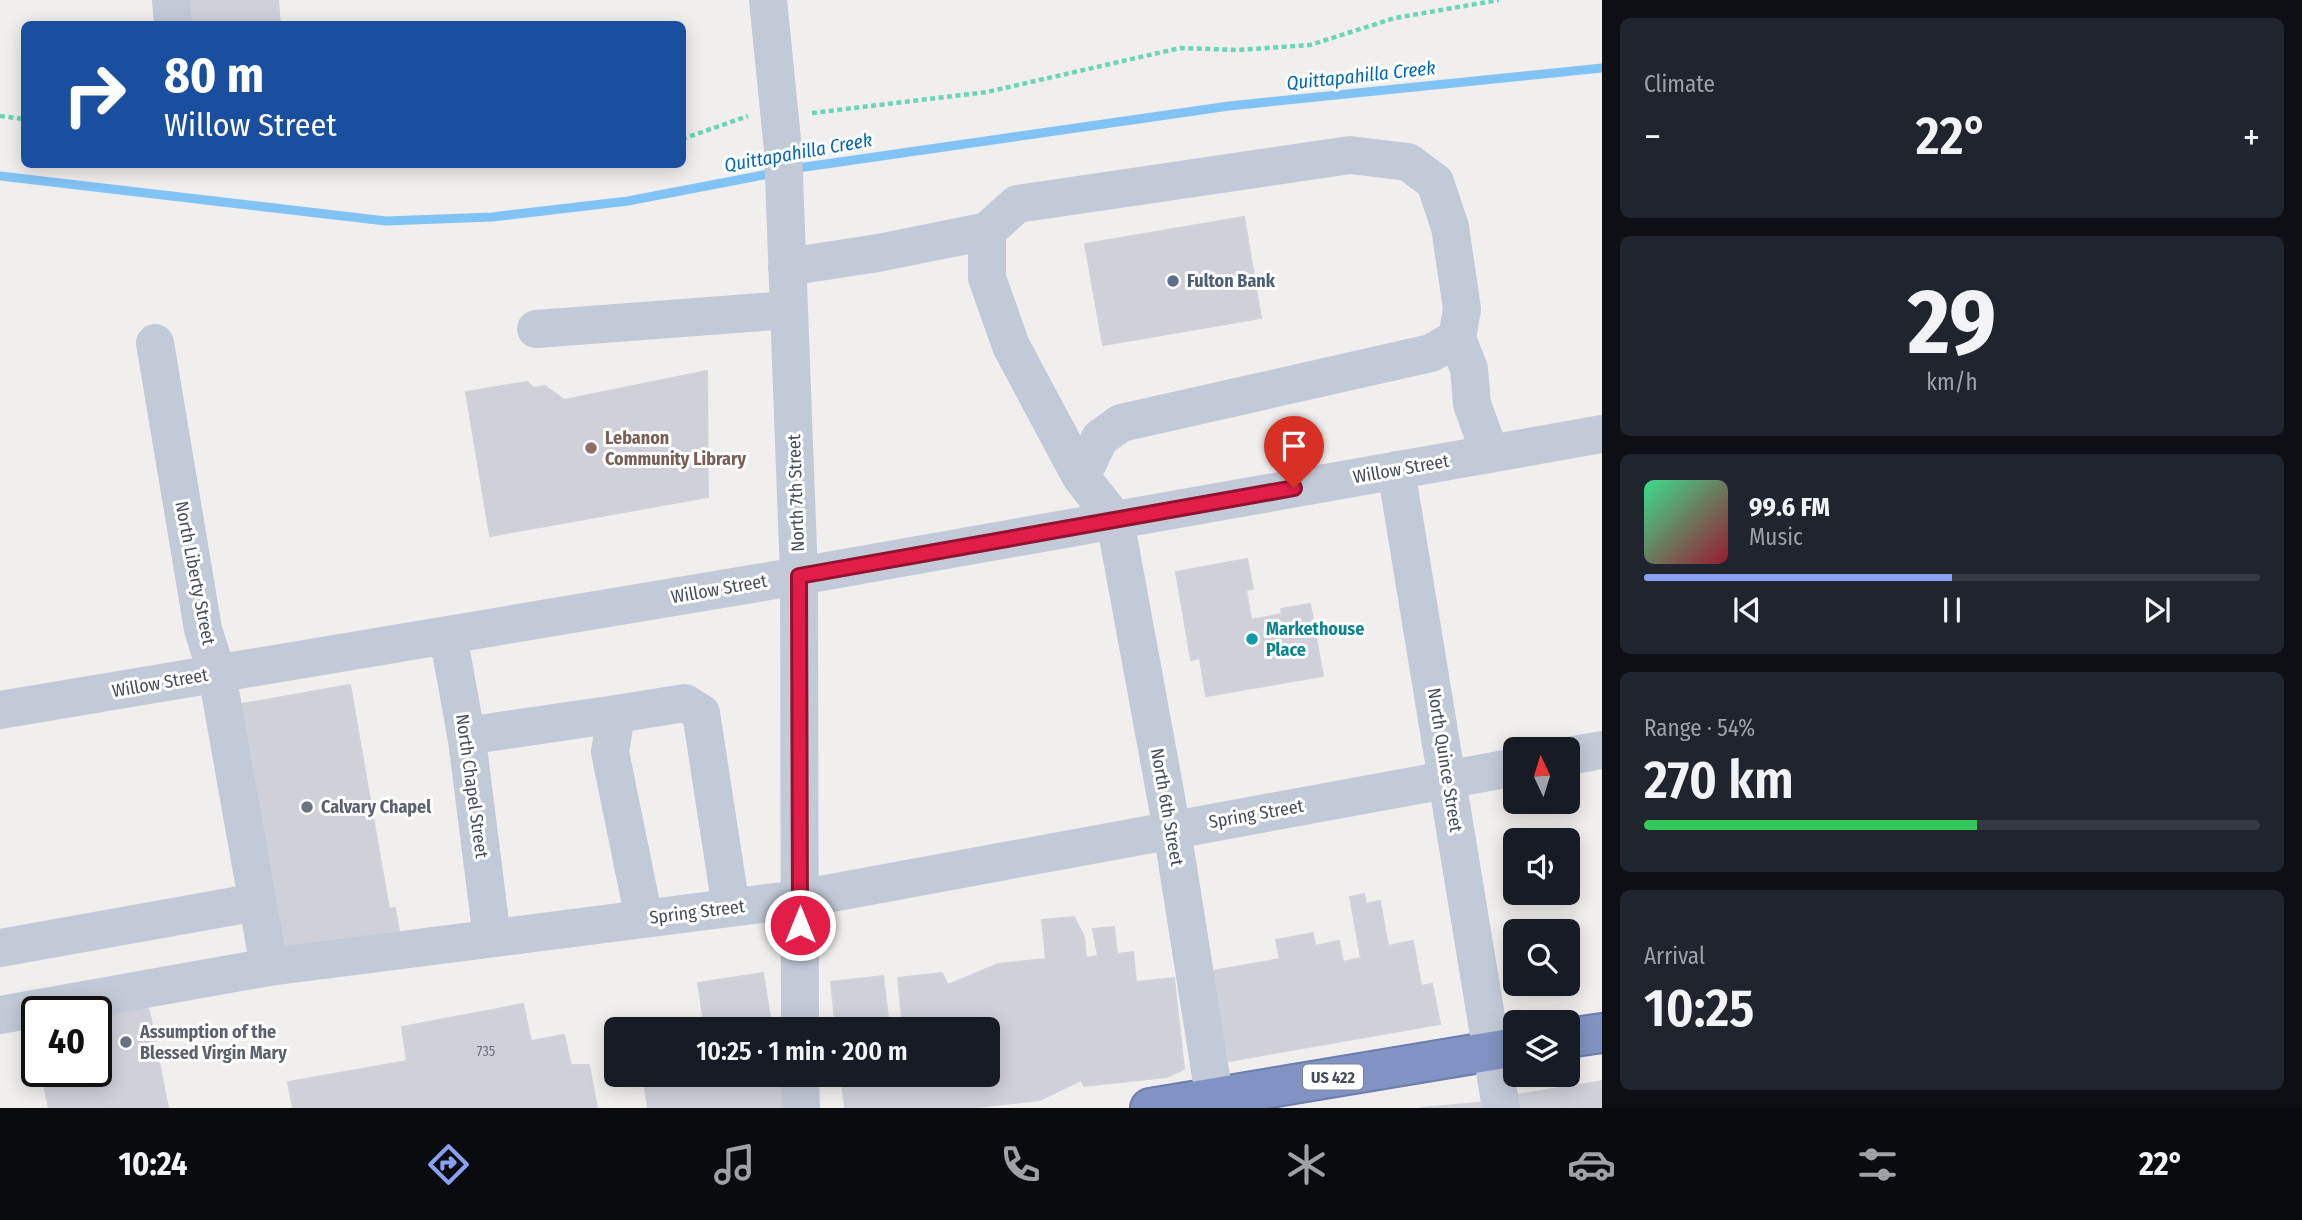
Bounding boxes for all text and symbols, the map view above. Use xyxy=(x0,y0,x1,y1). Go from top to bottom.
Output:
text: 80 m xyxy=(164,46,264,105)
icon: right xyxy=(49,49,140,140)
water label: Quittapahilla Creek xyxy=(1285,56,1437,95)
text: Climate xyxy=(1644,70,1715,98)
text: 22° xyxy=(1916,105,1988,168)
text: Willow Street xyxy=(164,106,337,144)
text: − xyxy=(1644,114,1661,160)
text: + xyxy=(2243,114,2260,160)
water label: Quittapahilla Creek xyxy=(722,128,874,177)
text: 29 xyxy=(1908,268,1996,377)
place label: Fulton Bank xyxy=(1187,270,1276,292)
marker: Fulton Bank xyxy=(1165,273,1181,289)
text: km/h xyxy=(1926,368,1978,396)
pin xyxy=(1264,416,1324,488)
place label: Lebanon Community Library xyxy=(605,427,747,470)
icon: arrive xyxy=(1275,427,1313,465)
street label: North 7th Street xyxy=(783,434,809,552)
marker: Lebanon Community Library xyxy=(583,440,599,456)
street label: Willow Street xyxy=(1351,450,1451,488)
text: 99.6 FM xyxy=(1749,492,1830,523)
street label: North Liberty Street xyxy=(170,499,220,647)
text: Music xyxy=(1749,523,1803,551)
street label: Willow Street xyxy=(669,570,769,608)
icon: previous xyxy=(1728,591,1766,629)
icon: pause xyxy=(1933,591,1971,629)
icon: next xyxy=(2138,591,2176,629)
place label: Markethouse Place xyxy=(1266,618,1364,661)
marker: Markethouse Place xyxy=(1244,631,1260,647)
street label: Willow Street xyxy=(110,664,210,702)
street label: North Quince Street xyxy=(1423,686,1467,834)
street label: North Chapel Street xyxy=(451,713,493,860)
text: Range · 54% xyxy=(1644,714,1755,742)
north arrow xyxy=(1503,737,1580,814)
map controls xyxy=(1503,737,1580,1087)
street label: North 6th Street xyxy=(1146,746,1188,868)
text: 270 km xyxy=(1644,749,1794,812)
street label: Spring Street xyxy=(1207,795,1305,833)
place label: Calvary Chapel xyxy=(321,796,431,818)
marker: Calvary Chapel xyxy=(299,799,315,815)
button: sound xyxy=(1503,828,1580,905)
position arrow xyxy=(763,888,837,962)
street label: Spring Street xyxy=(648,895,746,929)
button: search xyxy=(1503,919,1580,996)
text: Arrival xyxy=(1644,942,1705,970)
text: 10:25 xyxy=(1644,977,1754,1040)
speed limit sign: 40 xyxy=(21,996,112,1087)
button: layers xyxy=(1503,1010,1580,1087)
place label: Assumption of the Blessed Virgin Mary xyxy=(139,1021,287,1064)
marker: Assumption of the Blessed Virgin Mary xyxy=(118,1034,134,1050)
text: 10:25 · 1 min · 200 m xyxy=(696,1036,908,1067)
house number: 735 xyxy=(477,1043,495,1060)
road number: US 422 xyxy=(1303,1064,1363,1090)
icon: directions xyxy=(424,1140,473,1189)
icon: music xyxy=(710,1140,759,1189)
icon: phone xyxy=(996,1140,1045,1189)
icon: climate xyxy=(1282,1140,1331,1189)
icon: car xyxy=(1567,1140,1616,1189)
icon: filters xyxy=(1853,1140,1902,1189)
text: 10:24 xyxy=(118,1145,187,1183)
text: 22° xyxy=(2139,1145,2184,1183)

